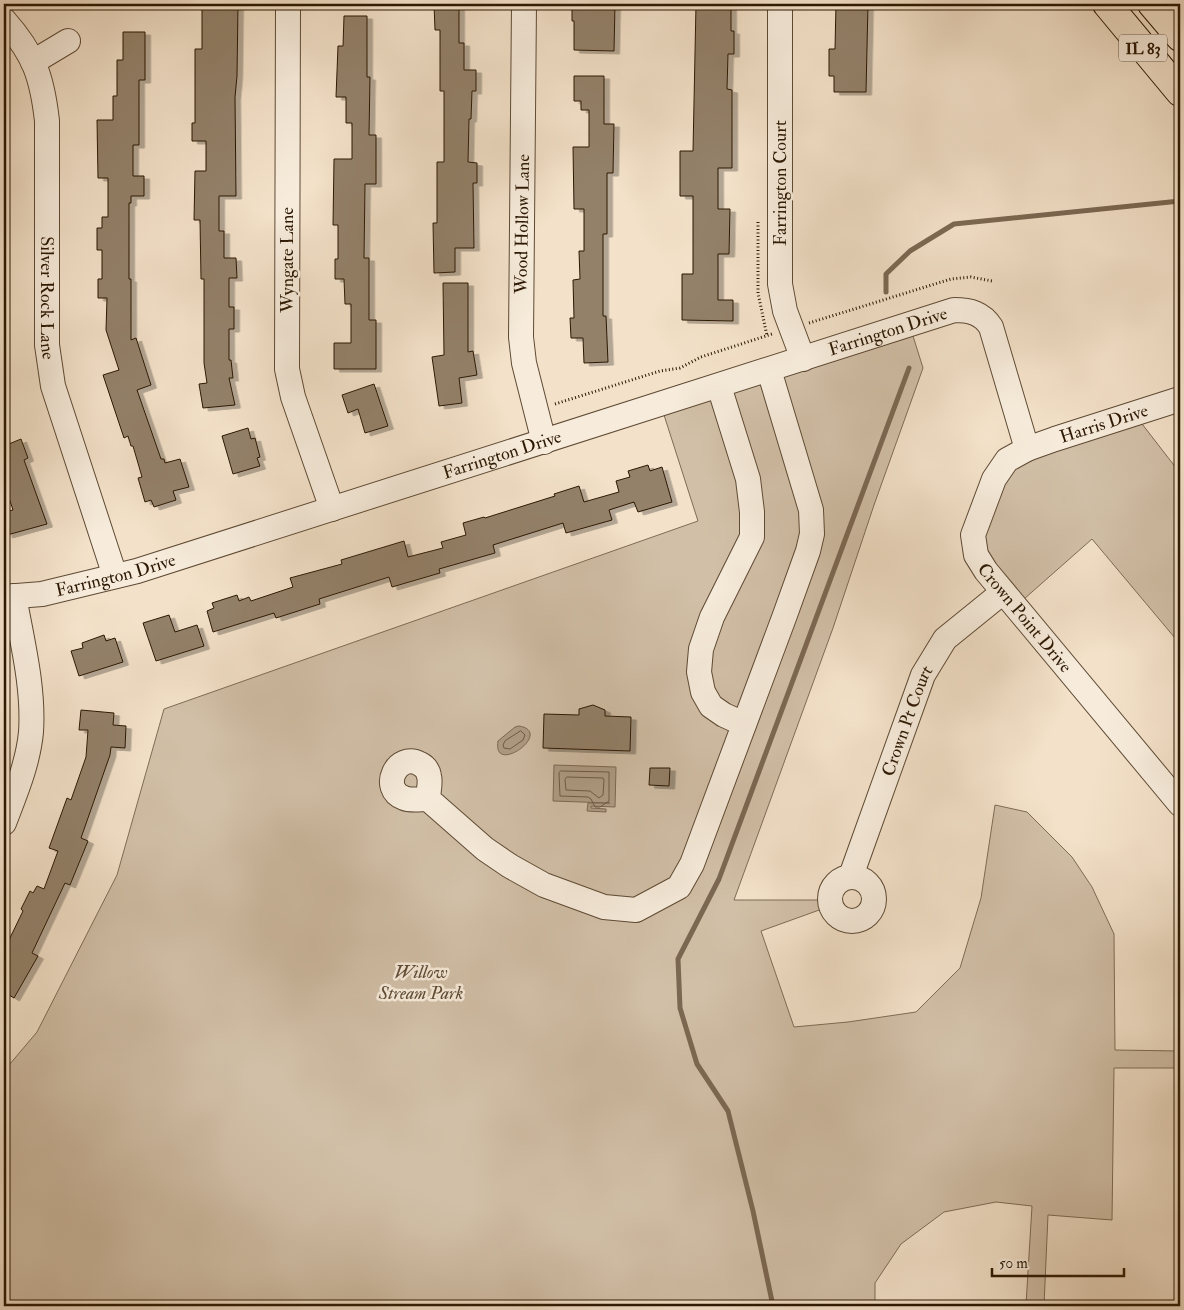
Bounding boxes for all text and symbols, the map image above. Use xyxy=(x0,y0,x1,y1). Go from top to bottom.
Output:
road number: IL 83 xyxy=(1119,34,1167,62)
street label: Farrington Court xyxy=(769,120,792,246)
street label: Wood Hollow Lane xyxy=(510,154,535,295)
street label: Wyngate Lane xyxy=(276,207,299,314)
street label: Silver Rock Lane xyxy=(35,236,60,362)
street label: Farrington Drive xyxy=(826,302,951,361)
street label: Harris Drive xyxy=(1057,399,1152,449)
street label: Farrington Drive xyxy=(440,425,565,485)
street label: Farrington Drive xyxy=(53,548,179,602)
street label: Crown Point Drive xyxy=(972,559,1077,678)
street label: Crown Pt Court xyxy=(877,661,938,779)
park label: Willow Stream Park xyxy=(378,961,463,1005)
scale bar xyxy=(992,1245,1124,1277)
text: 50 m xyxy=(999,1254,1028,1273)

